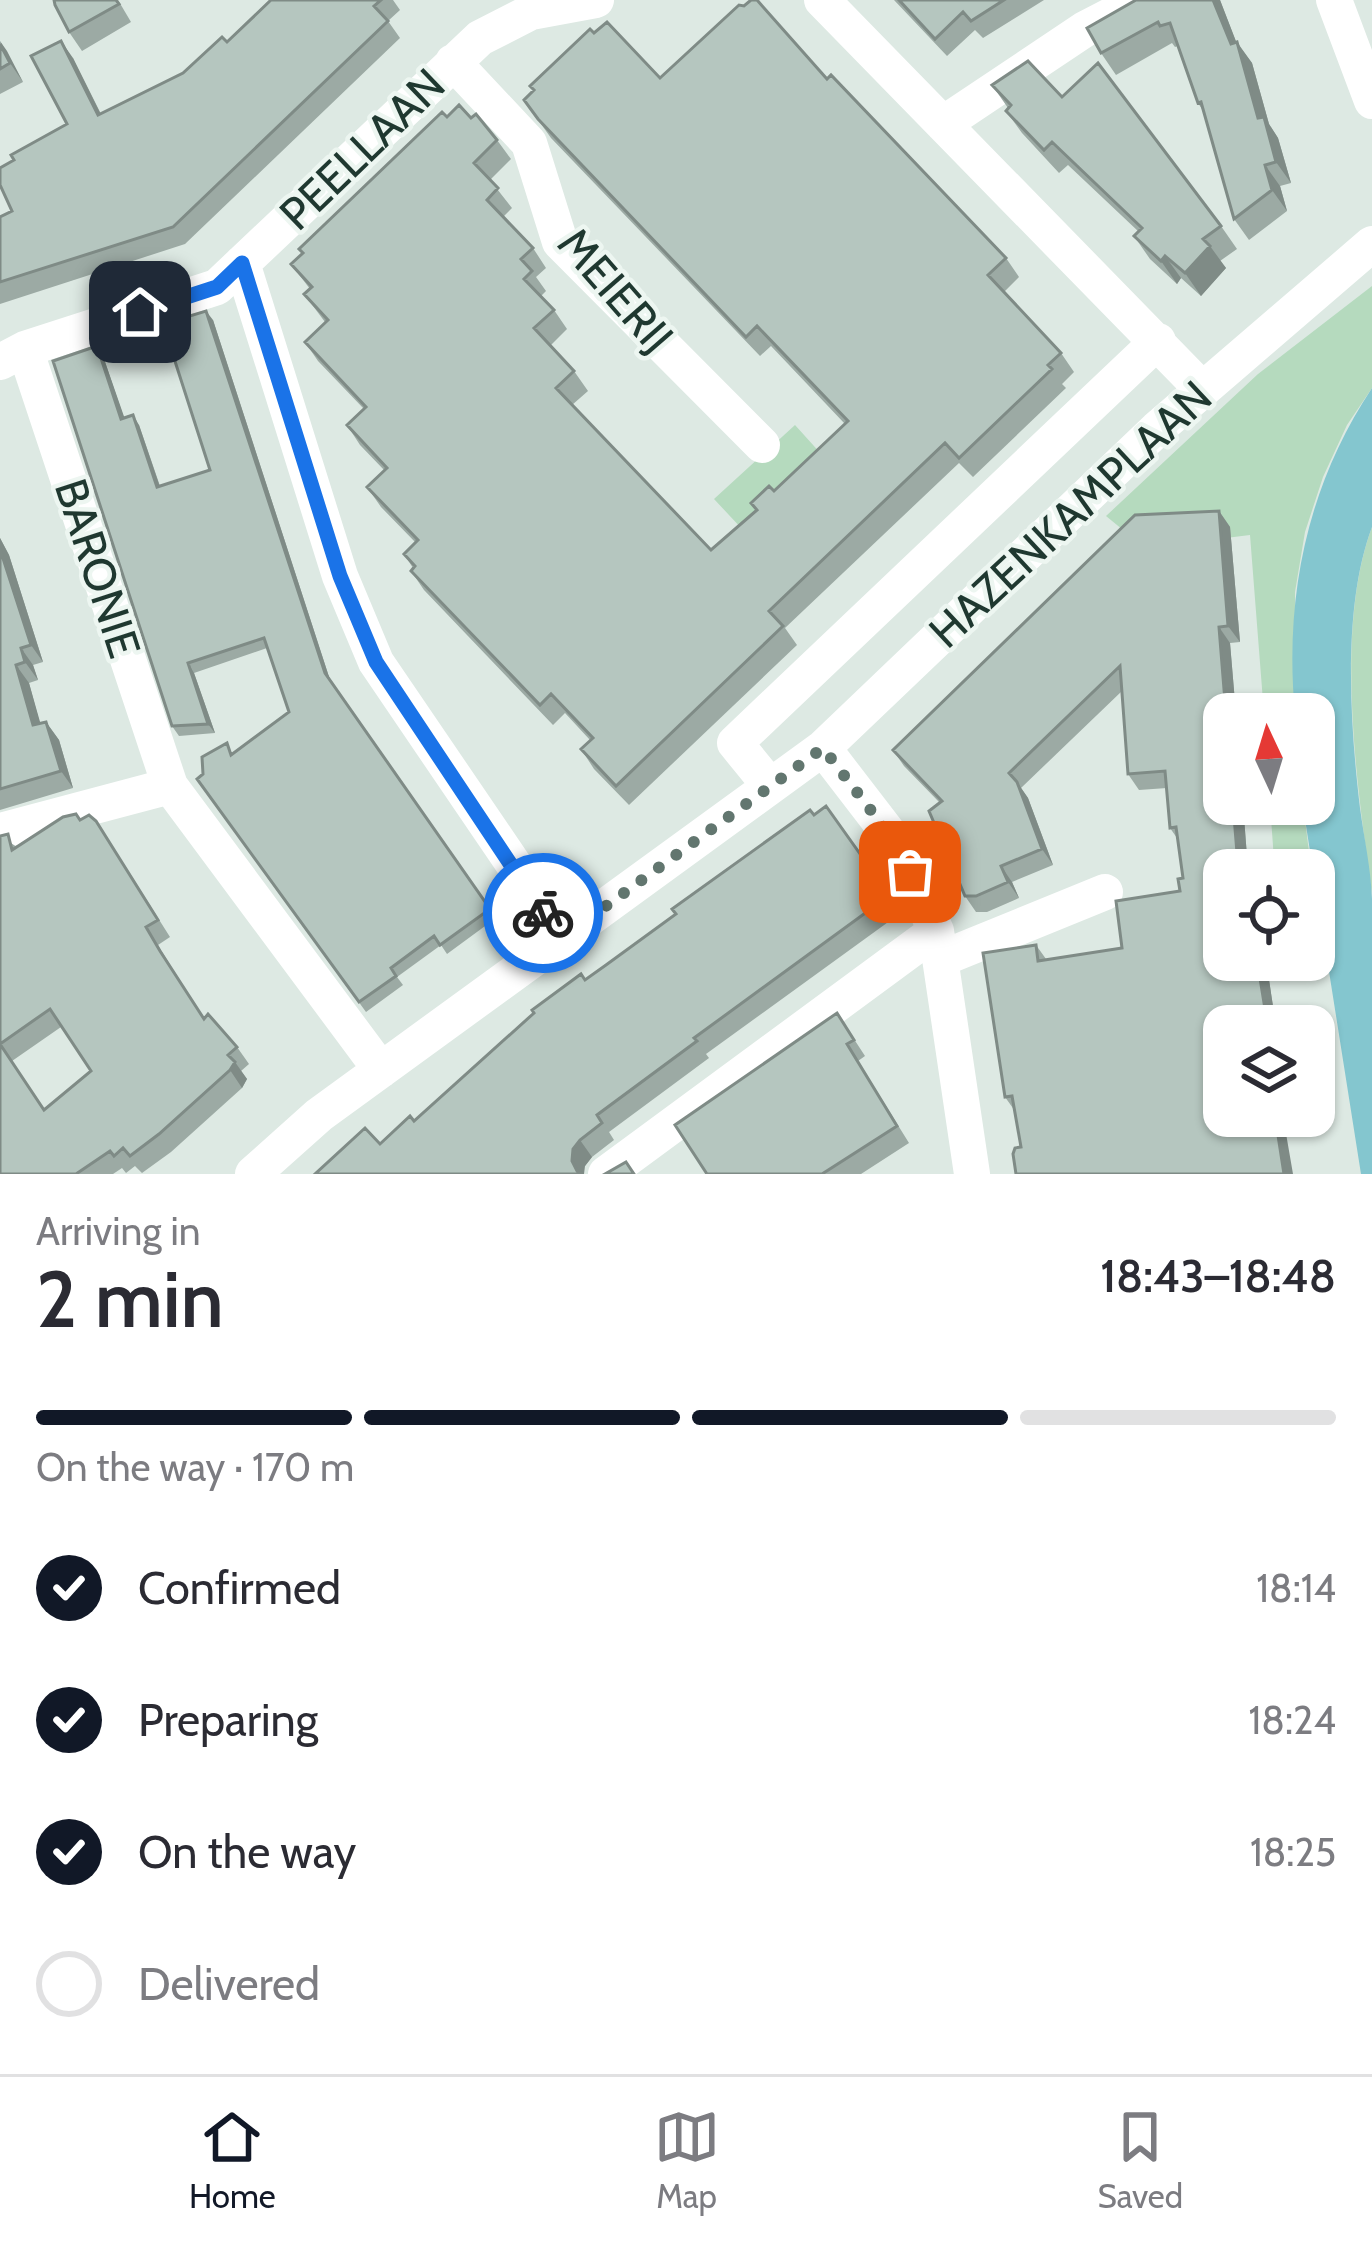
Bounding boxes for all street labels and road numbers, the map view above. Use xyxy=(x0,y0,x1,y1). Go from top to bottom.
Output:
street label: PEELLAAN xyxy=(269,57,455,241)
street label: MEIERIJ xyxy=(547,217,685,363)
street label: HAZENKAMPLAAN xyxy=(918,370,1222,658)
street label: BARONIE xyxy=(44,472,152,664)

